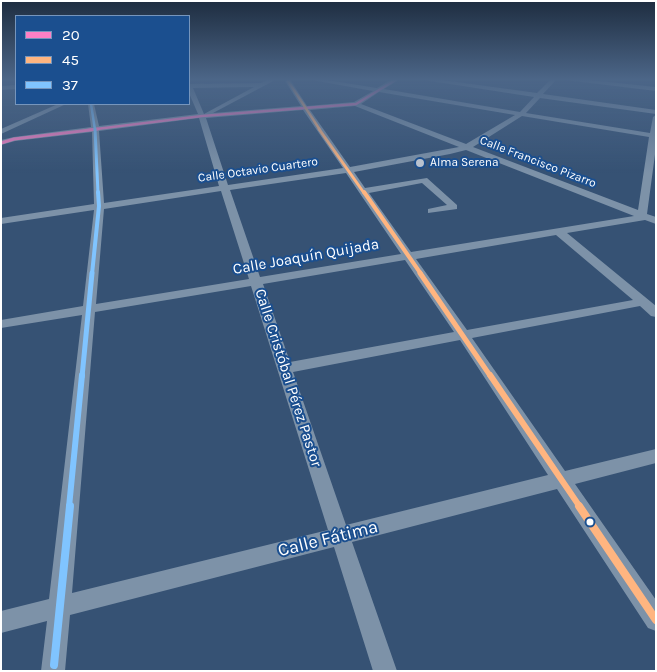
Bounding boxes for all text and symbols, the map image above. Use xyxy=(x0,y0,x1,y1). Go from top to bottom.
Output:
legend xyxy=(15,15,190,105)
text: 20 xyxy=(62,26,80,44)
text: 45 xyxy=(62,51,79,69)
text: 37 xyxy=(62,76,78,94)
street label: Calle Francisco Pizarro xyxy=(478,133,598,191)
street label: Calle Octavio Cuartero xyxy=(197,154,319,186)
place label: Alma Serena xyxy=(430,156,499,170)
marker: Alma Serena xyxy=(414,157,426,169)
street label: Calle Joaquín Quijada xyxy=(232,235,380,279)
street label: Calle Cristóbal Pérez Pastor xyxy=(251,287,325,469)
street label: Calle Fátima xyxy=(276,516,380,562)
unlabelled marker xyxy=(585,517,595,527)

